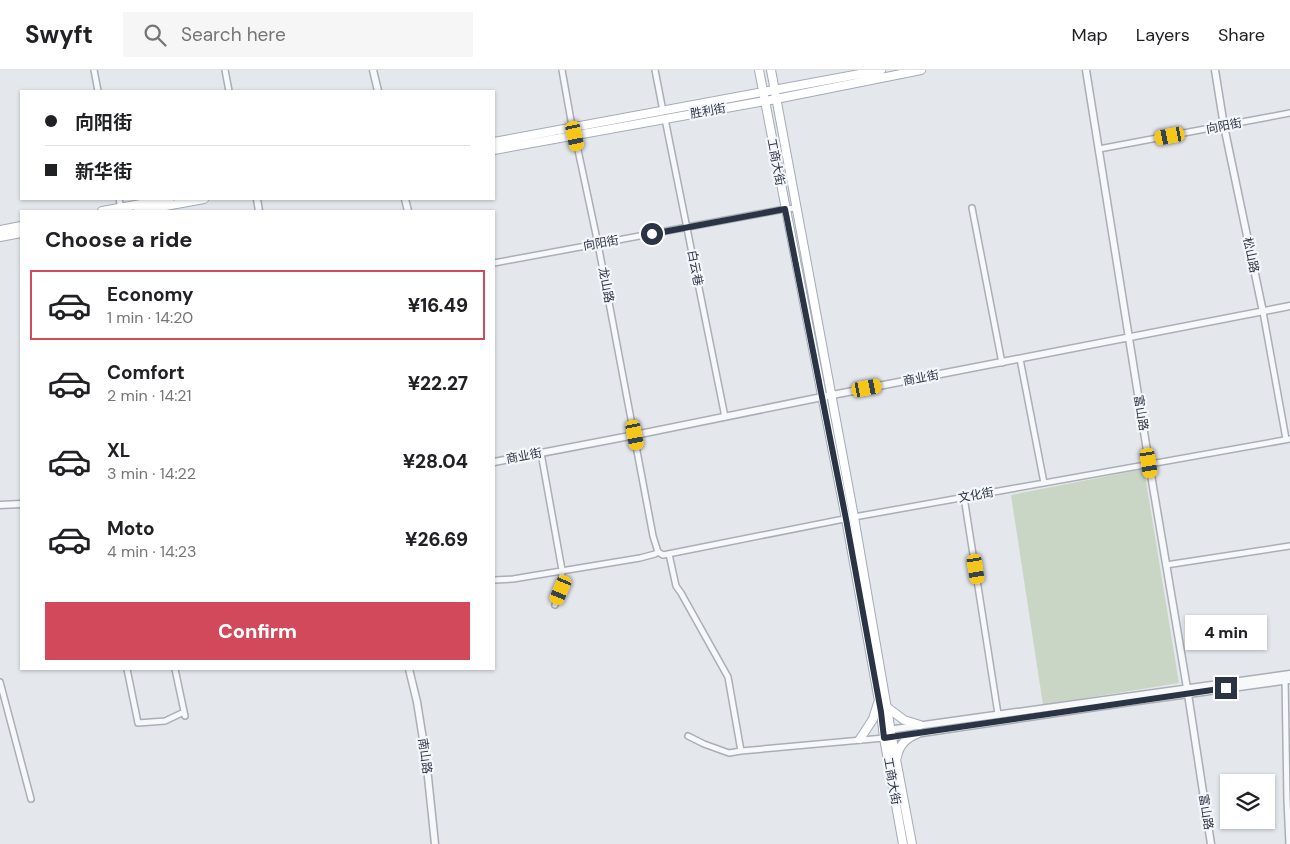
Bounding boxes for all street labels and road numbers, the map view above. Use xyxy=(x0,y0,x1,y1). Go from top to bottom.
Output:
street label: 胜利街 xyxy=(689,100,727,122)
street label: 向阳街 xyxy=(1205,115,1243,137)
street label: 工商大街 xyxy=(764,137,788,187)
street label: 向阳街 xyxy=(582,232,620,254)
street label: 松山路 xyxy=(1239,236,1263,274)
street label: 白云巷 xyxy=(684,249,706,287)
street label: 龙山路 xyxy=(595,266,617,304)
street label: 商业街 xyxy=(902,367,940,389)
street label: 富山路 xyxy=(1130,394,1152,432)
street label: 商业街 xyxy=(505,445,543,467)
street label: 文化街 xyxy=(957,484,995,506)
street label: 南山路 xyxy=(415,737,435,775)
street label: 工商大街 xyxy=(880,756,904,806)
street label: 富山路 xyxy=(1195,793,1217,831)

